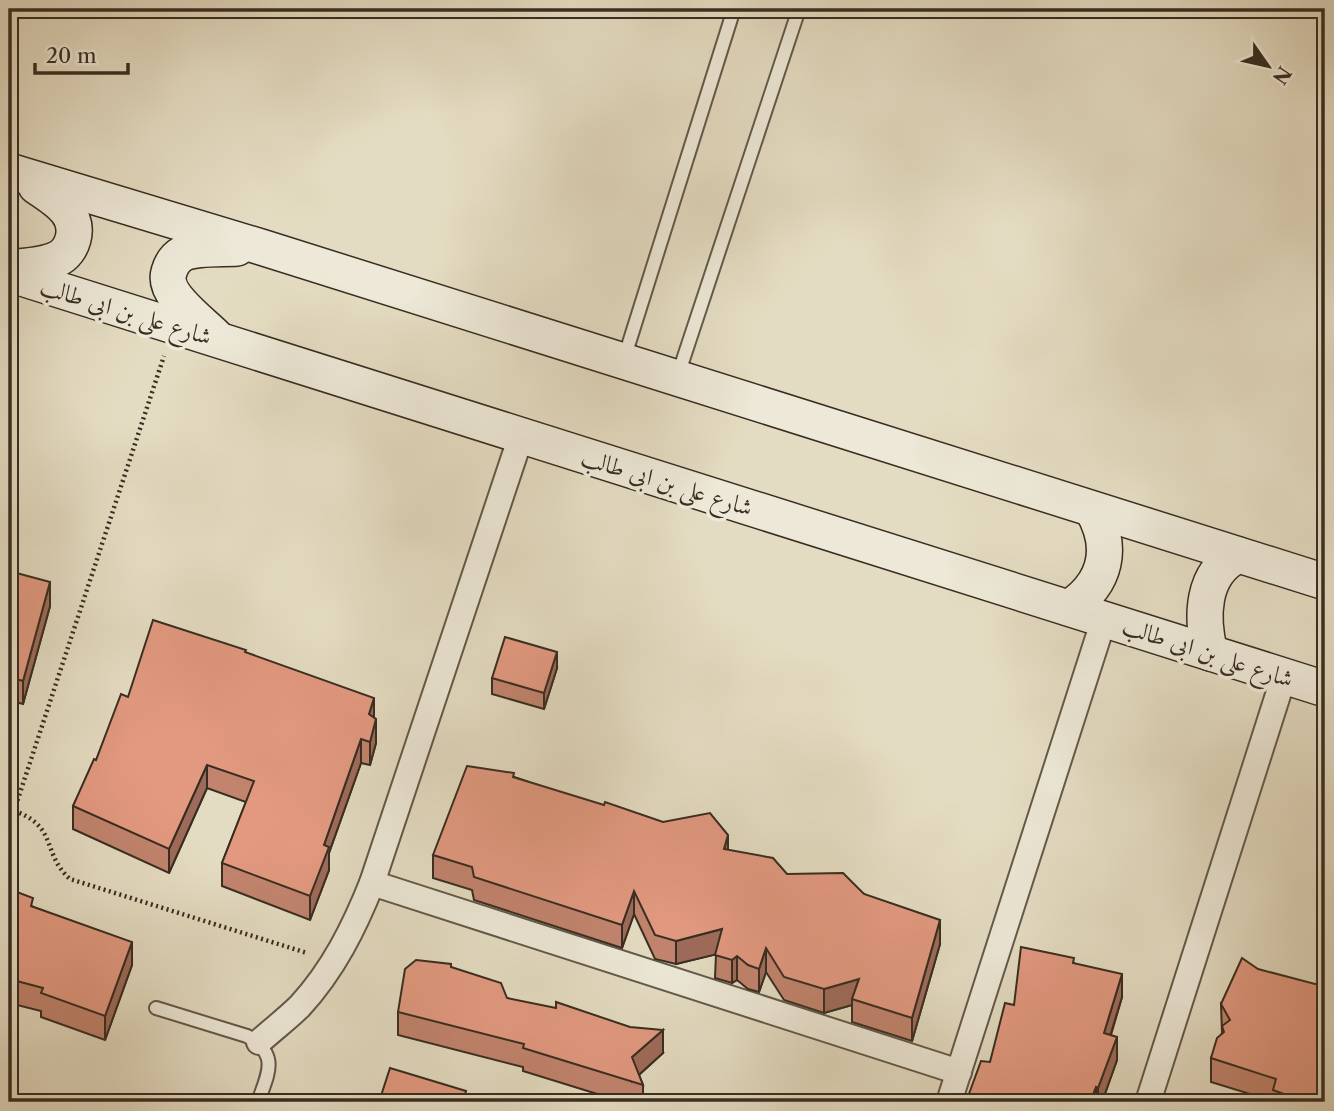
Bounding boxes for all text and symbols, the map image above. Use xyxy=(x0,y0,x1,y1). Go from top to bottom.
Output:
scale bar xyxy=(35,32,128,76)
north arrow xyxy=(1232,32,1302,102)
text: 20 m xyxy=(46,43,97,68)
text: N xyxy=(1268,62,1296,89)
street label: شارع على بن ابى طالب xyxy=(35,271,215,357)
street label: شارع على بن ابى طالب xyxy=(576,442,756,528)
street label: شارع على بن ابى طالب xyxy=(1117,611,1297,699)

